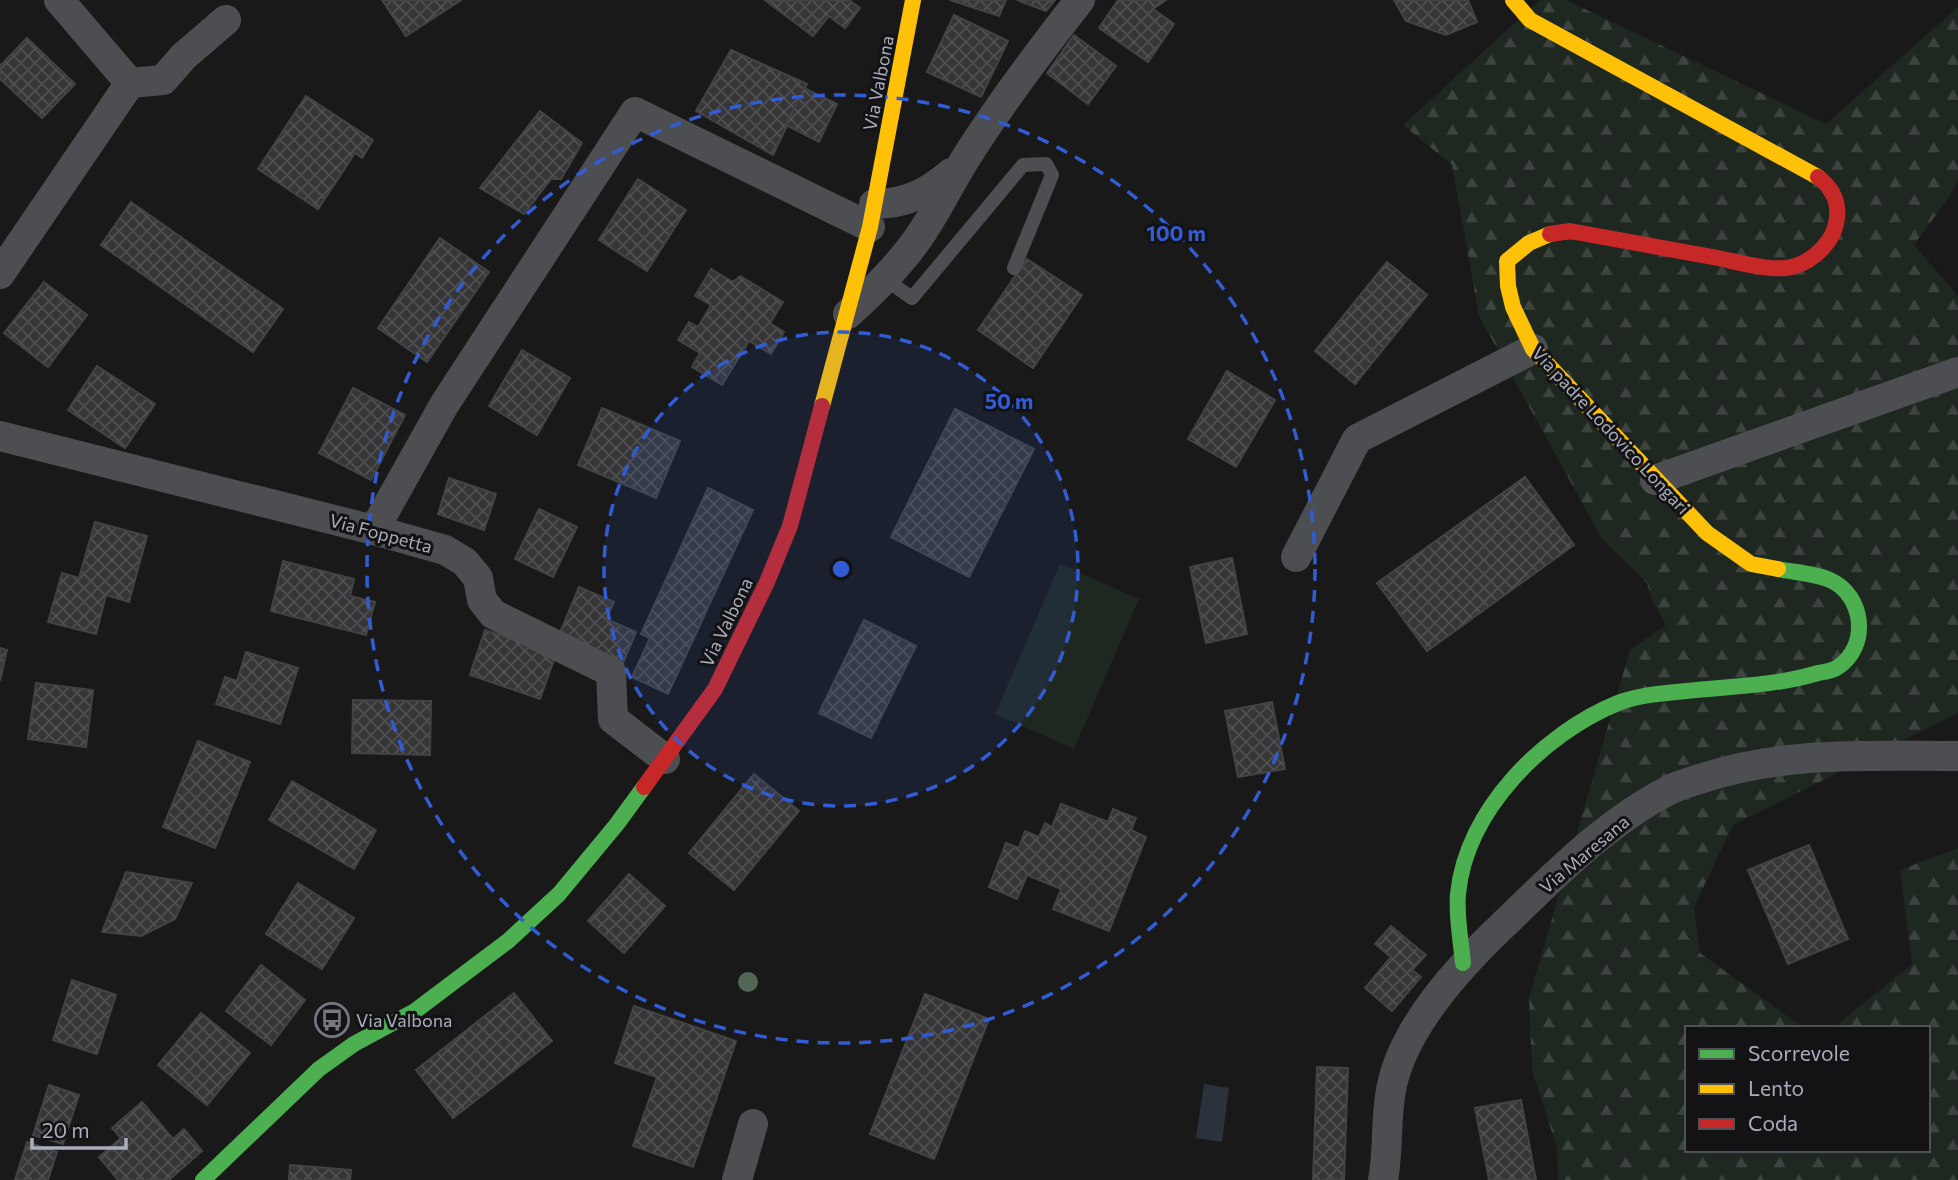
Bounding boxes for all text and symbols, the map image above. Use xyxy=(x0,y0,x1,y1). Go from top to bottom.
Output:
street label: Via Valbona xyxy=(858,34,898,132)
text: 100 m xyxy=(1146,220,1206,245)
street label: Via padre Lodovico Longari xyxy=(1528,342,1694,518)
text: 50 m xyxy=(985,388,1033,413)
street label: Via Foppetta xyxy=(327,509,435,557)
centre of rings xyxy=(829,557,853,581)
street label: Via Valbona xyxy=(695,574,757,670)
street label: Via Maresana xyxy=(1535,810,1633,898)
bus stop icon: Via Valbona xyxy=(313,1001,351,1039)
place label: Via Valbona xyxy=(356,1009,452,1031)
legend xyxy=(1685,1026,1930,1152)
text: Scorrevole xyxy=(1748,1040,1850,1065)
text: Lento xyxy=(1748,1075,1804,1100)
scale bar xyxy=(32,1106,126,1150)
text: Coda xyxy=(1748,1110,1798,1135)
text: 20 m xyxy=(42,1117,90,1142)

